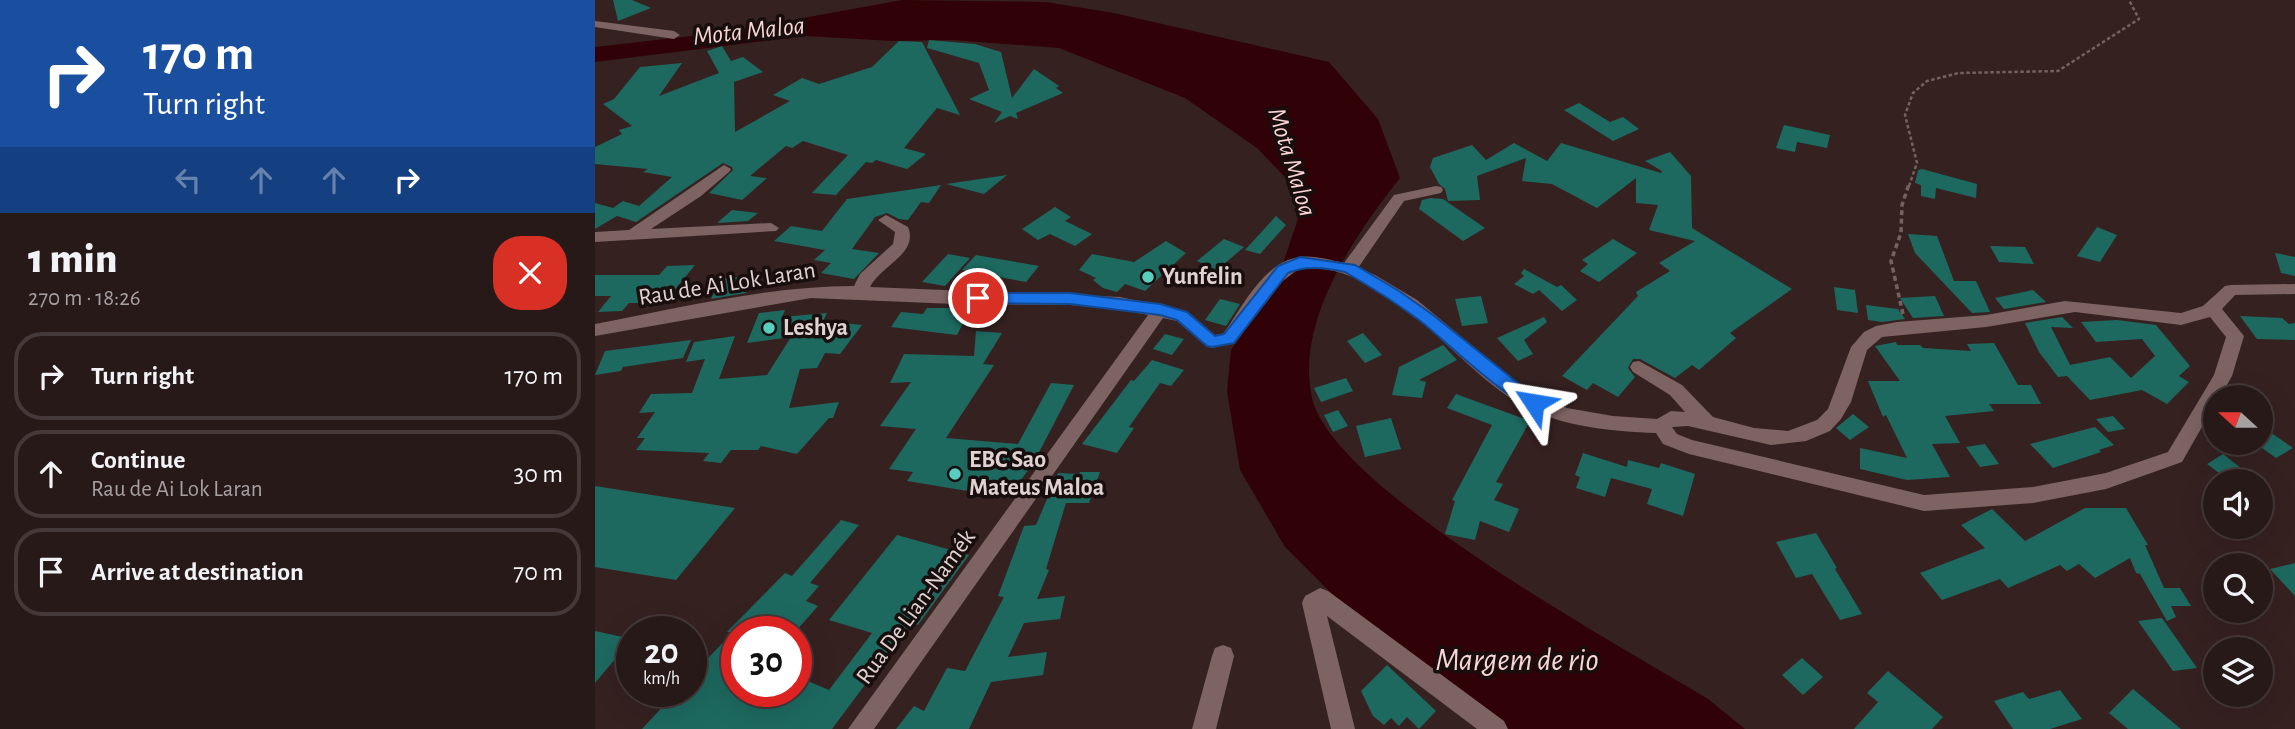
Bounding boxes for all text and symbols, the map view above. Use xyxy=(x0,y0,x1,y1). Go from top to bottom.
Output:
water label: Mota Maloa xyxy=(692,12,806,50)
icon: right xyxy=(28,28,119,119)
text: 170 m xyxy=(143,30,254,79)
text: Turn right xyxy=(143,88,265,120)
water label: Mota Maloa xyxy=(1263,105,1321,219)
icon: left xyxy=(169,161,207,199)
icon: ahead xyxy=(242,161,280,199)
icon: ahead xyxy=(315,161,353,199)
icon: right xyxy=(388,161,426,199)
button: close xyxy=(493,236,567,310)
text: 1 min xyxy=(28,238,117,280)
street label: Rau de Ai Lok Laran xyxy=(637,258,817,310)
place label: Yunfelin xyxy=(1162,265,1243,289)
pin xyxy=(948,268,1008,328)
marker: Yunfelin xyxy=(1140,269,1156,285)
icon: arrive xyxy=(959,279,997,317)
text: 270 m · 18:26 xyxy=(28,287,141,310)
place label: Leshya xyxy=(783,316,848,340)
marker: Leshya xyxy=(761,320,777,336)
icon: right xyxy=(32,357,70,395)
text: Turn right xyxy=(91,363,194,389)
text: 170 m xyxy=(504,363,563,389)
position arrow xyxy=(1497,366,1571,440)
north arrow xyxy=(2203,385,2273,455)
map controls xyxy=(2203,385,2273,707)
text: Continue xyxy=(91,447,186,473)
place label: EBC Sao Mateus Maloa xyxy=(969,448,1104,500)
icon: ahead xyxy=(32,455,70,493)
text: 30 m xyxy=(513,461,563,487)
marker: EBC Sao Mateus Maloa xyxy=(947,466,963,482)
button: sound xyxy=(2203,469,2273,539)
text: Rau de Ai Lok Laran xyxy=(91,478,263,501)
street label: Rua De Lian-Namék xyxy=(852,525,980,689)
icon: arrive xyxy=(32,553,70,591)
button: search xyxy=(2203,553,2273,623)
text: Arrive at destination xyxy=(91,559,304,585)
text: 70 m xyxy=(513,559,563,585)
speed limit sign: 30 xyxy=(721,616,812,707)
text: 20 xyxy=(644,635,679,670)
button: layers xyxy=(2203,637,2273,707)
water label: Margem de rio xyxy=(1435,644,1599,676)
text: km/h xyxy=(643,670,680,688)

